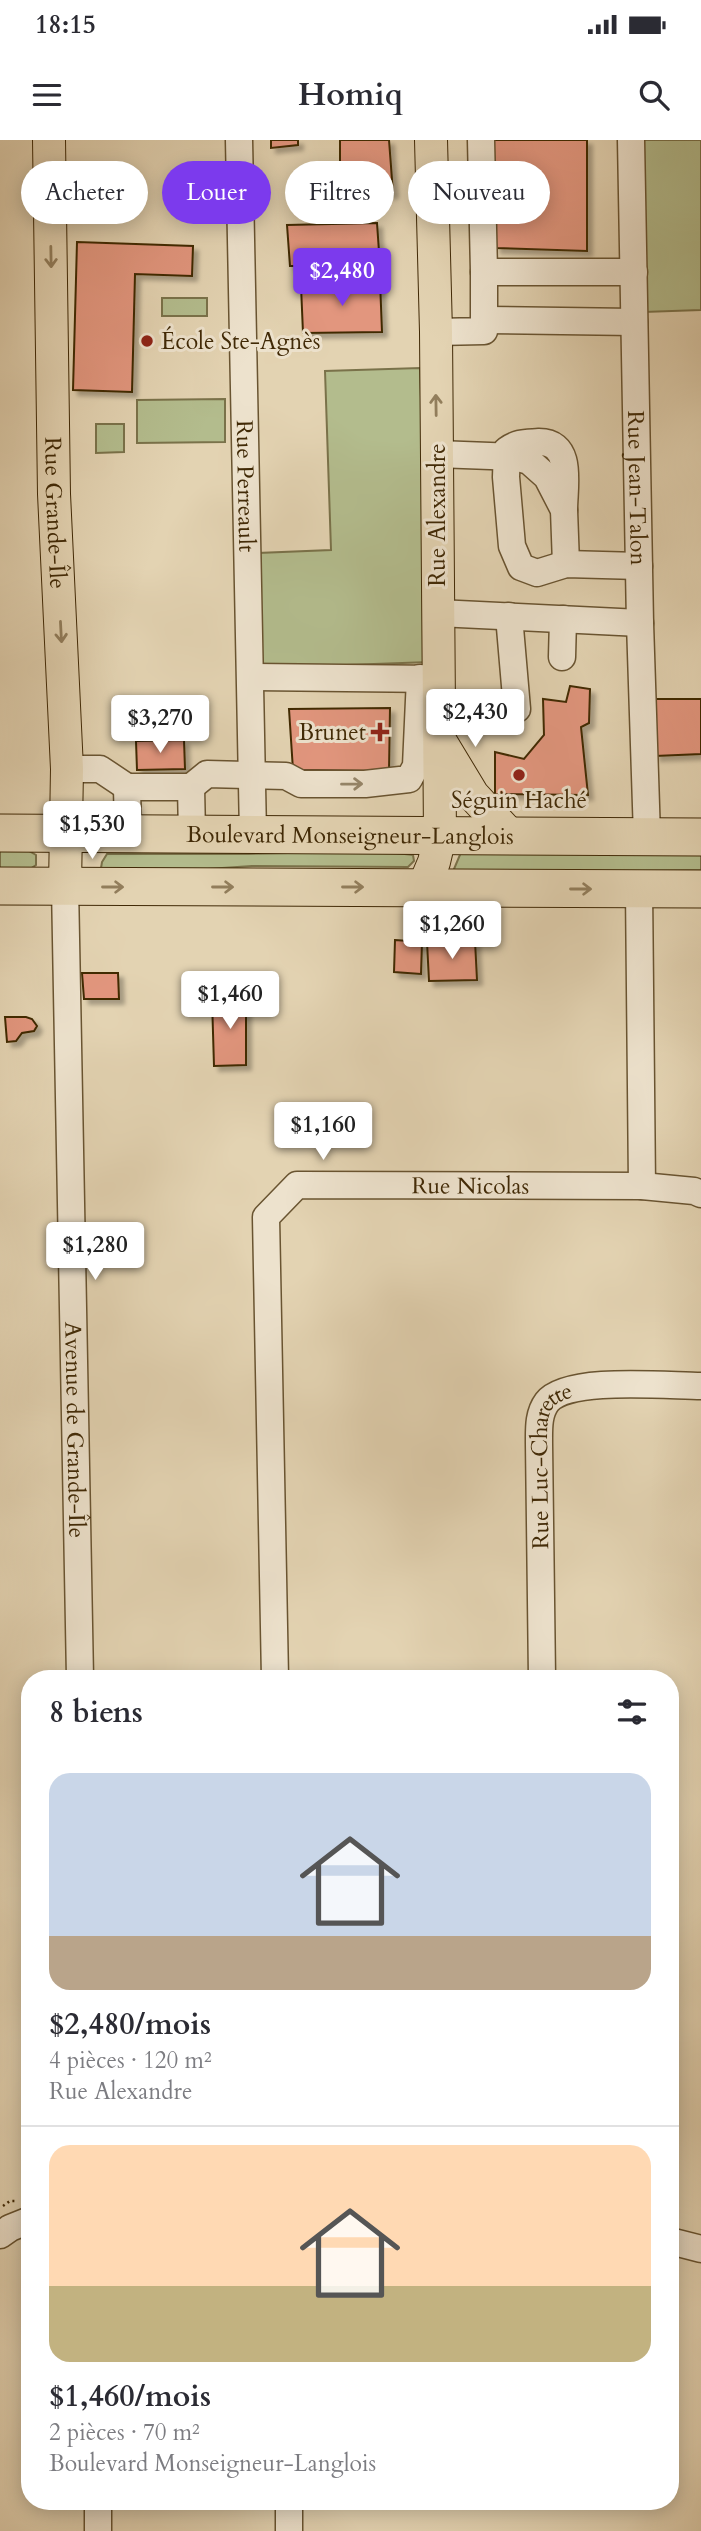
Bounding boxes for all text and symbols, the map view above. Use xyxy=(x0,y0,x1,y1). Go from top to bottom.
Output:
text: 18:15 xyxy=(35,7,96,42)
text: Homiq xyxy=(298,73,403,117)
icon: menu xyxy=(28,76,66,114)
icon: search xyxy=(635,76,673,114)
chip: Acheter xyxy=(21,161,148,224)
chip: Louer xyxy=(162,161,271,224)
chip: Filtres xyxy=(285,161,394,224)
chip: Nouveau xyxy=(408,161,550,224)
one-way arrow xyxy=(44,245,58,268)
pin: $2,480 xyxy=(285,248,399,308)
text: $2,480 xyxy=(309,255,375,286)
place label: École Ste-Agnès xyxy=(161,326,321,357)
marker: École Ste-Agnès xyxy=(139,333,155,349)
one-way arrow xyxy=(430,393,443,416)
street label: Rue Jean-Talon xyxy=(621,410,654,566)
street label: Rue Perreault xyxy=(229,420,263,552)
street label: Rue Grande-Île xyxy=(38,437,74,590)
street label: Rue Alexandre xyxy=(422,443,453,587)
one-way arrow xyxy=(54,620,67,643)
pin: $2,430 xyxy=(418,690,532,749)
pin: $3,270 xyxy=(103,696,217,755)
text: $2,430 xyxy=(442,696,508,727)
text: $3,270 xyxy=(127,702,193,733)
place label: Brunet xyxy=(299,717,366,748)
marker: Brunet xyxy=(372,724,388,740)
marker: Séguin Haché xyxy=(511,767,527,783)
one-way arrow xyxy=(340,777,363,791)
place label: Séguin Haché xyxy=(451,785,587,816)
pin: $1,530 xyxy=(35,802,149,861)
text: $1,530 xyxy=(59,808,125,839)
street label: Boulevard Monseigneur-Langlois xyxy=(186,819,514,851)
one-way arrow xyxy=(101,880,124,894)
one-way arrow xyxy=(212,880,235,894)
one-way arrow xyxy=(342,880,365,894)
one-way arrow xyxy=(569,882,592,896)
pin: $1,260 xyxy=(395,902,509,961)
text: $1,260 xyxy=(419,908,485,939)
pin: $1,460 xyxy=(173,972,287,1031)
text: $1,460 xyxy=(197,978,263,1009)
pin: $1,160 xyxy=(266,1102,380,1162)
text: $1,160 xyxy=(290,1109,356,1140)
street label: Rue Nicolas xyxy=(411,1170,529,1201)
pin: $1,280 xyxy=(38,1222,152,1282)
text: $1,280 xyxy=(62,1229,128,1260)
street label: Avenue de Grande-Île xyxy=(58,1321,94,1538)
street label: Rue Luc-Charette xyxy=(523,1374,576,1549)
text: 8 biens xyxy=(49,1692,143,1733)
icon: filters xyxy=(613,1693,651,1731)
icon: home xyxy=(287,1818,413,1944)
text: $2,480/mois xyxy=(49,2004,211,2045)
text: 4 pièces · 120 m² xyxy=(49,2045,212,2076)
text: Rue Alexandre xyxy=(49,2076,192,2107)
icon: home xyxy=(287,2190,413,2316)
text: $1,460/mois xyxy=(49,2376,211,2417)
text: 2 pièces · 70 m² xyxy=(49,2417,200,2448)
text: Boulevard Monseigneur-Langlois xyxy=(49,2448,376,2479)

